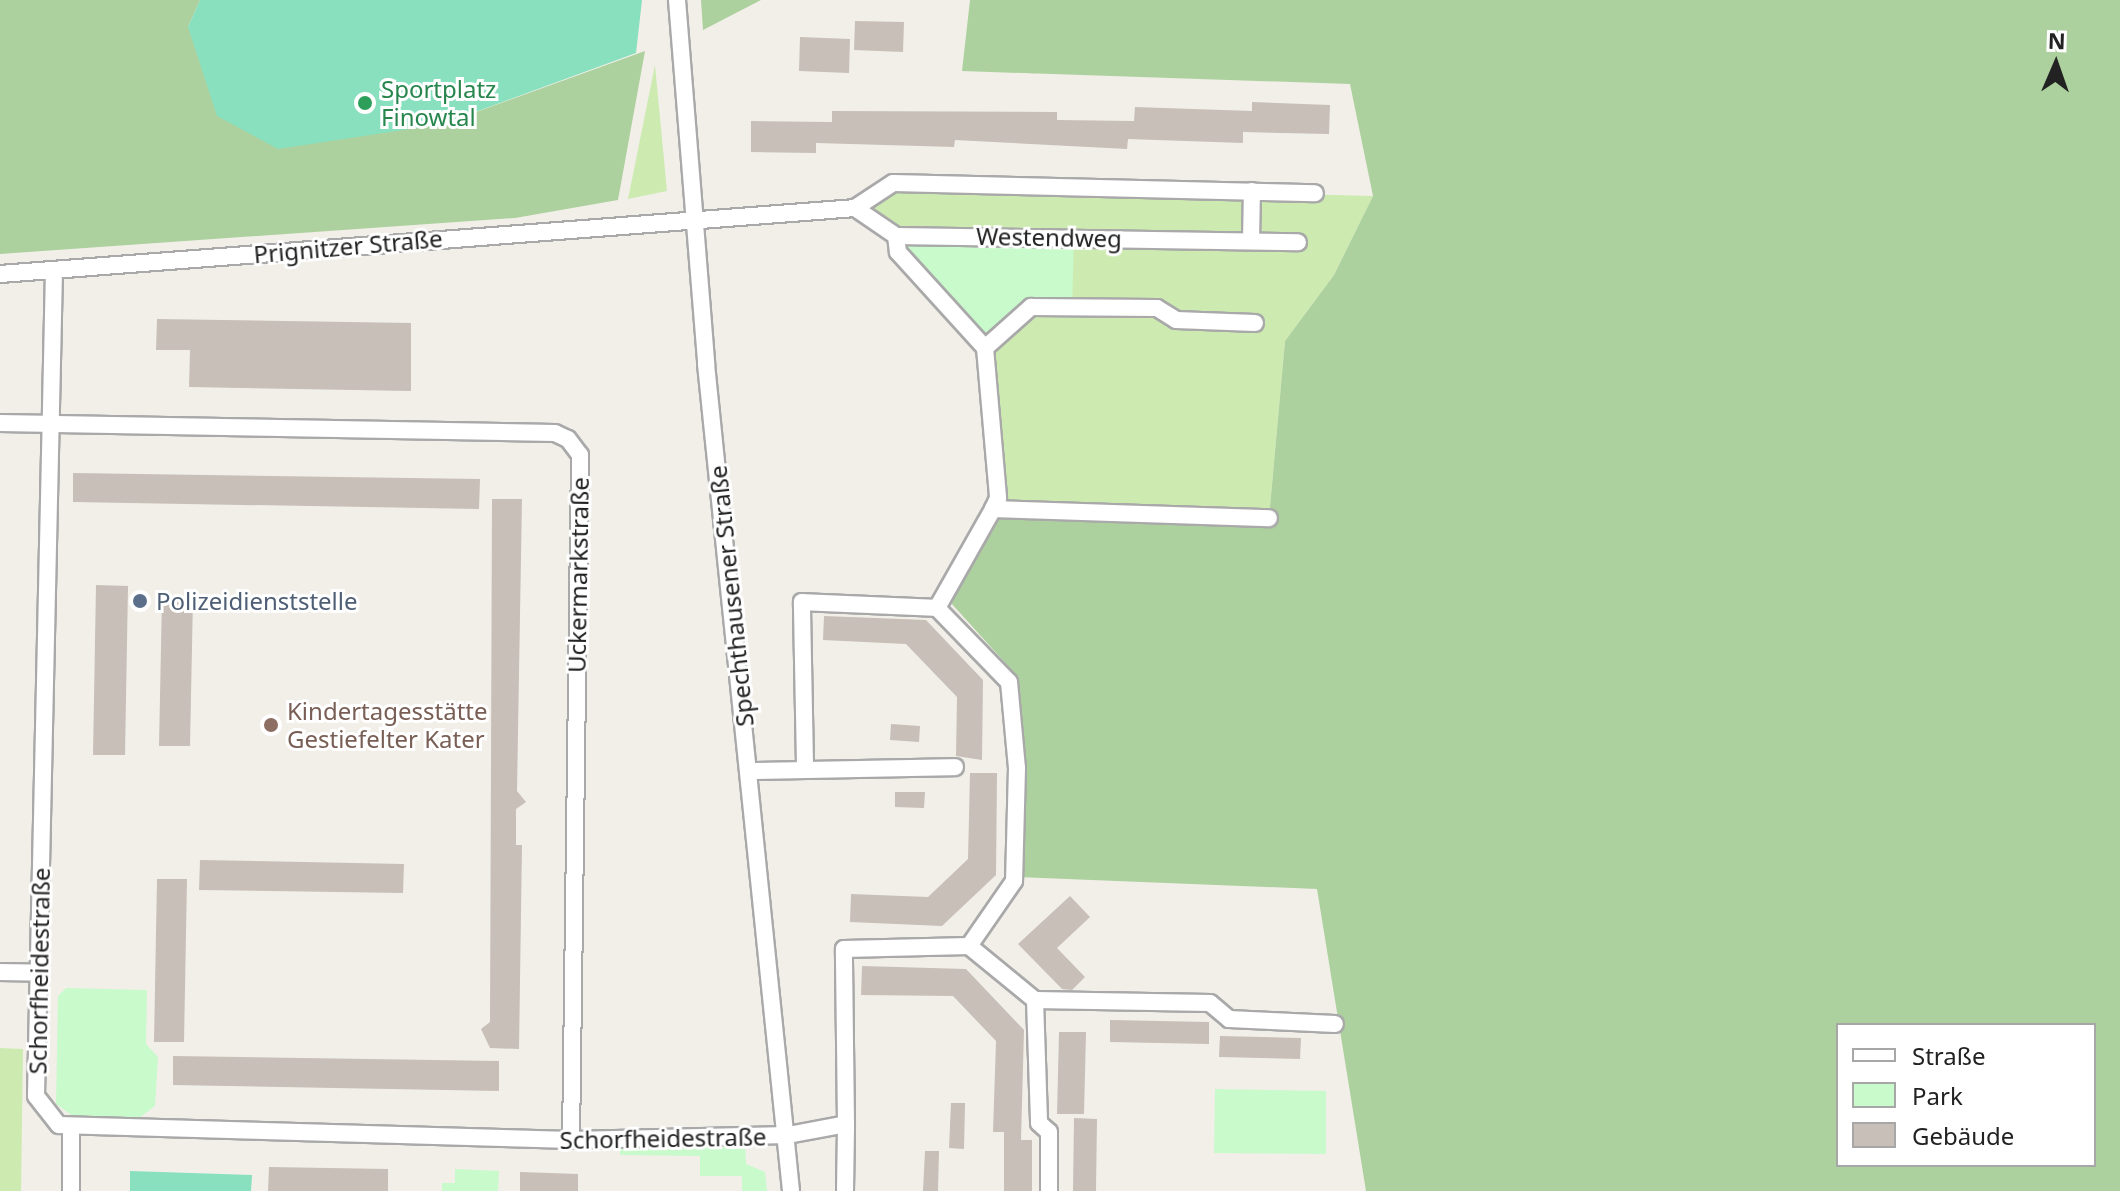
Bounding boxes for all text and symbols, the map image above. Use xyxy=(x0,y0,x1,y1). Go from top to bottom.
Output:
north arrow xyxy=(2016,24,2096,104)
text: N xyxy=(2047,25,2066,55)
place label: Sportplatz Finowtal xyxy=(381,75,496,131)
marker: Sportplatz Finowtal xyxy=(356,94,374,112)
street label: Westendweg xyxy=(976,221,1122,253)
street label: Prignitzer Straße xyxy=(252,223,444,269)
street label: Spechthausener Straße xyxy=(703,464,759,728)
street label: Uckermarkstraße xyxy=(562,477,594,673)
place label: Polizeidienststelle xyxy=(156,587,358,615)
marker: Polizeidienststelle xyxy=(131,592,149,610)
place label: Kindertagesstätte Gestiefelter Kater xyxy=(287,697,487,753)
marker: Kindertagesstätte Gestiefelter Kater xyxy=(262,716,280,734)
street label: Schorfheidestraße xyxy=(23,867,55,1075)
legend xyxy=(1836,1023,2096,1167)
text: Straße xyxy=(1912,1039,1985,1072)
text: Park xyxy=(1912,1079,1963,1112)
text: Gebäude xyxy=(1912,1119,2014,1152)
street label: Schorfheidestraße xyxy=(559,1122,767,1154)

